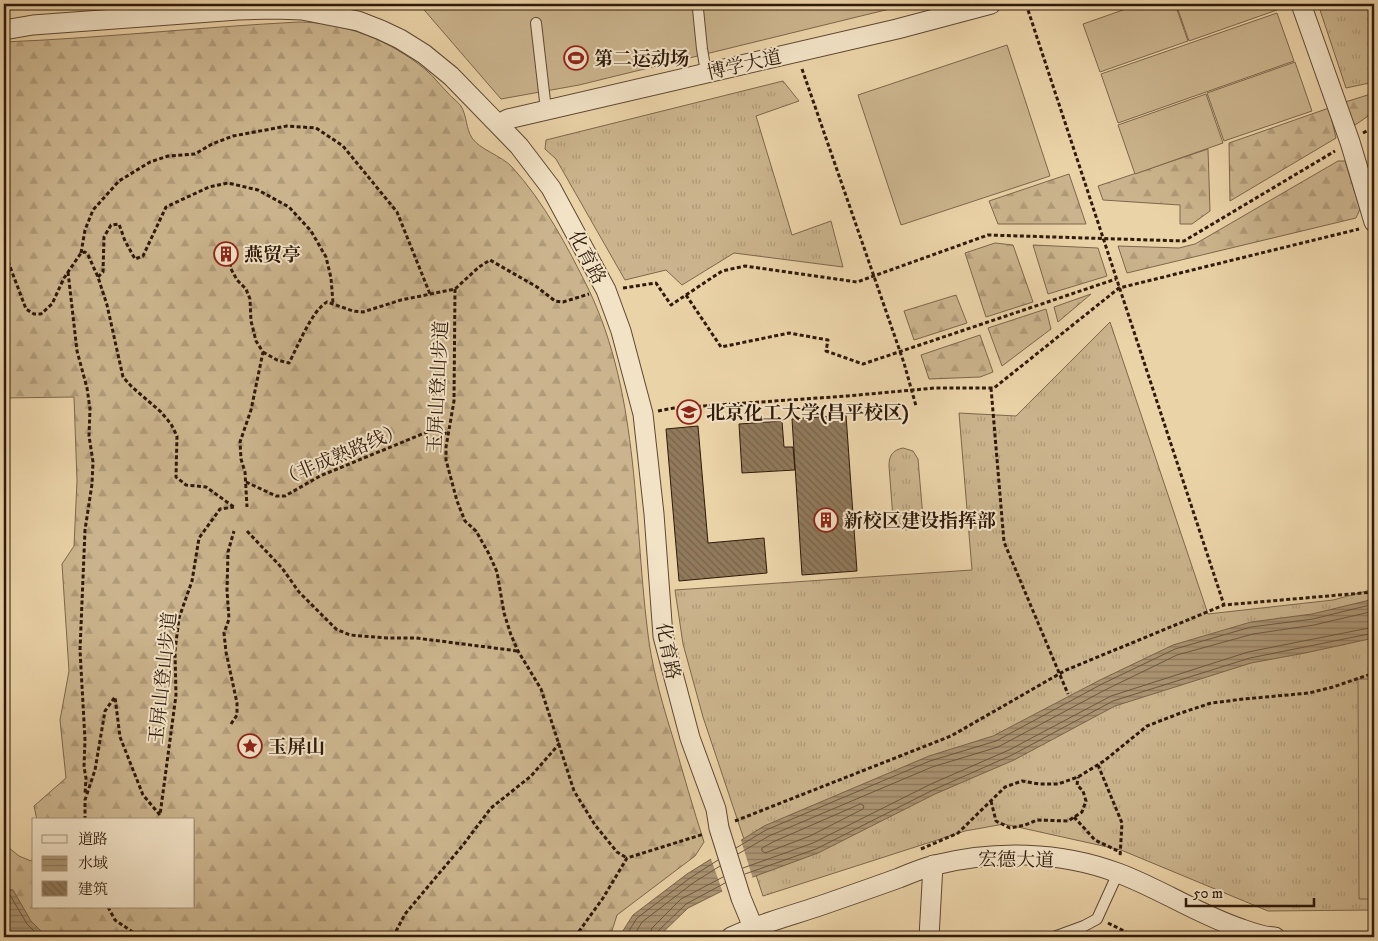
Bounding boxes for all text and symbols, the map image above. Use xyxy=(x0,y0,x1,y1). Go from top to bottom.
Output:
sports icon: 第二运动场 xyxy=(563,45,589,71)
street label: 博学大道 xyxy=(705,46,784,85)
place label: 第二运动场 xyxy=(594,48,689,71)
street label: 化育路 xyxy=(563,227,610,288)
building icon: 燕贸亭 xyxy=(213,241,239,267)
place label: 燕贸亭 xyxy=(244,244,301,267)
street label: 玉屏山登山步道 xyxy=(424,320,453,454)
school or university icon: 北京化工大学(昌平校区) xyxy=(676,399,702,425)
place label: 北京化工大学(昌平校区) xyxy=(706,402,909,425)
street label: （非成熟路线） xyxy=(276,419,407,492)
building icon: 新校区建设指挥部 xyxy=(813,507,839,533)
place label: 新校区建设指挥部 xyxy=(844,510,996,533)
street label: 玉屏山登山步道 xyxy=(145,611,182,746)
street label: 化育路 xyxy=(651,621,684,681)
place icon: 玉屏山 xyxy=(237,733,263,759)
place label: 玉屏山 xyxy=(268,736,325,759)
legend xyxy=(32,818,195,908)
text: 道路 xyxy=(78,830,108,849)
street label: 宏德大道 xyxy=(978,848,1054,873)
text: 水域 xyxy=(78,854,108,873)
scale bar xyxy=(1186,876,1313,908)
text: 建筑 xyxy=(78,880,108,899)
text: 50 m xyxy=(1193,884,1223,903)

